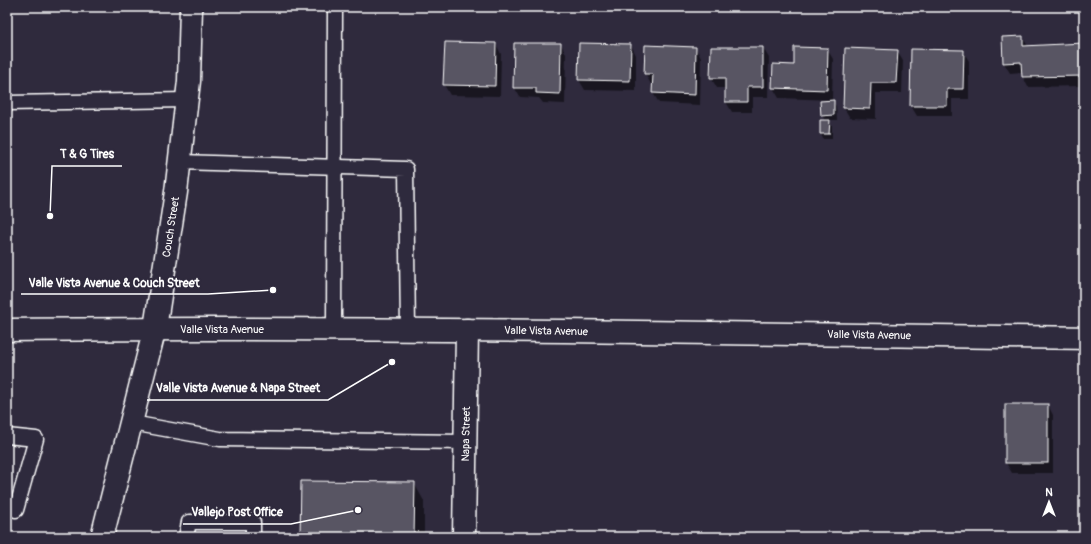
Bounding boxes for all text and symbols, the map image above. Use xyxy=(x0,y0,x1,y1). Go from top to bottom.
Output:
callout: T & G Tires xyxy=(52,142,122,166)
text: T & G Tires xyxy=(59,147,115,162)
street label: Couch Street xyxy=(160,195,182,258)
callout: Valle Vista Avenue & Couch Street xyxy=(21,270,208,294)
text: Valle Vista Avenue & Couch Street xyxy=(28,276,201,291)
street label: Valle Vista Avenue xyxy=(180,323,265,336)
street label: Valle Vista Avenue xyxy=(504,324,589,338)
street label: Valle Vista Avenue xyxy=(827,328,912,342)
callout: Valle Vista Avenue & Napa Street xyxy=(147,376,328,400)
text: Valle Vista Avenue & Napa Street xyxy=(156,381,321,396)
street label: Napa Street xyxy=(459,406,473,462)
north arrow xyxy=(1029,482,1069,522)
text: N xyxy=(1045,486,1053,499)
callout: Vallejo Post Office xyxy=(183,500,291,524)
text: Vallejo Post Office xyxy=(191,505,284,520)

